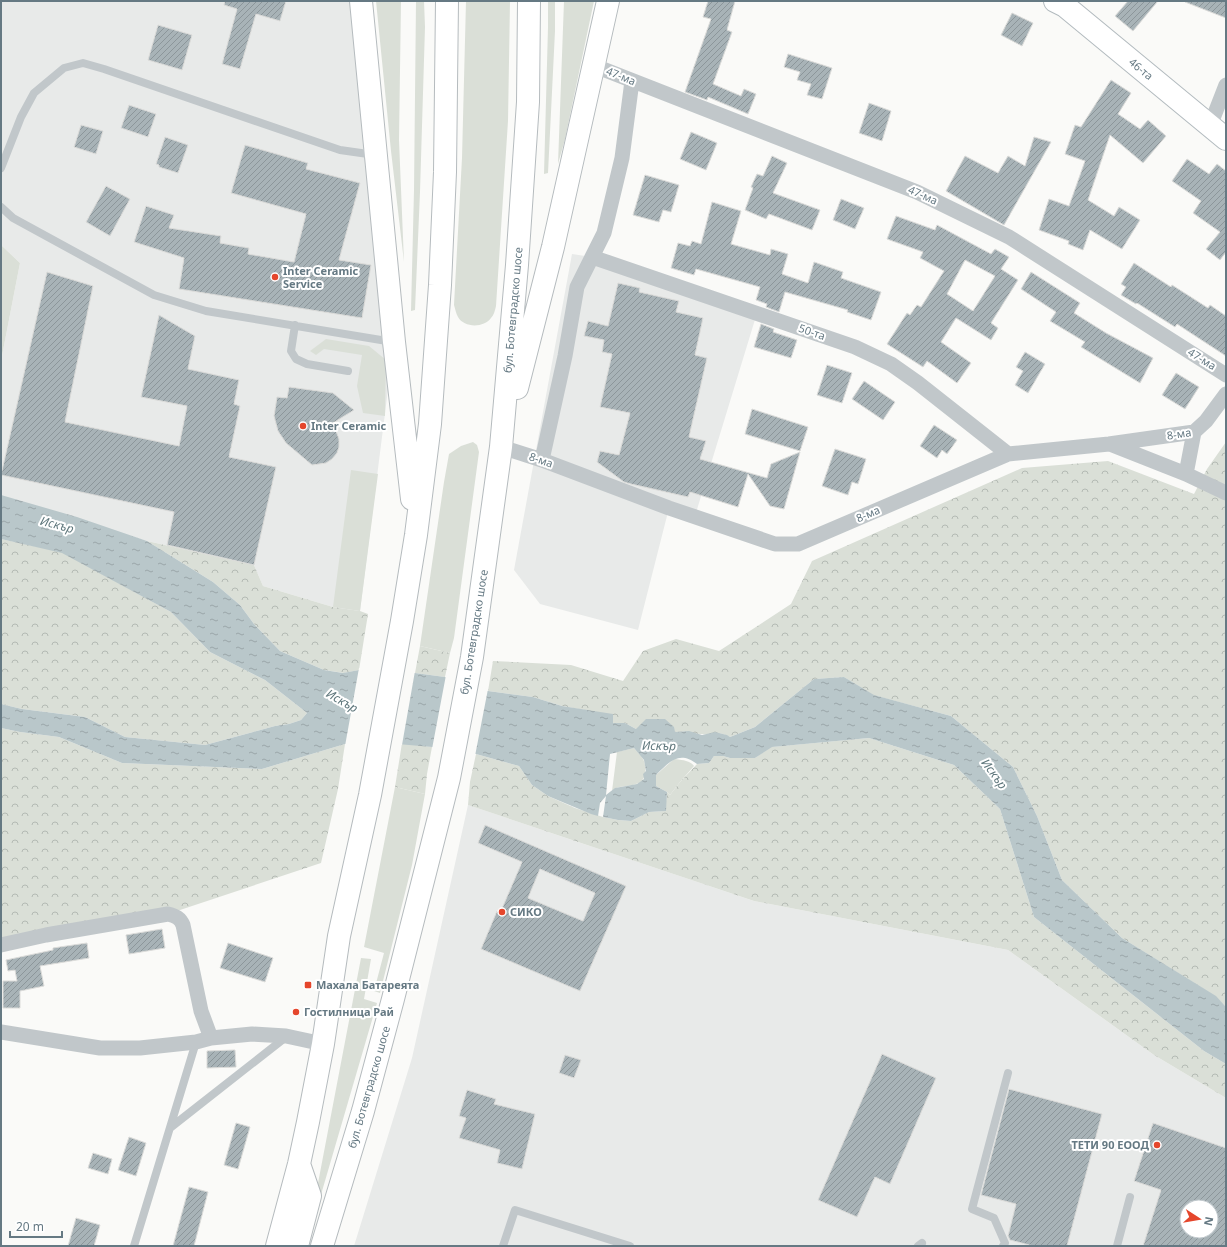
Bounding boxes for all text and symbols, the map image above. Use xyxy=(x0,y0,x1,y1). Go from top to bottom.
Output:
street label: 46-та xyxy=(1126,54,1157,83)
street label: 47-ма xyxy=(604,63,638,88)
street label: 47-ма xyxy=(906,181,940,208)
street label: бул. Ботевградско шосе xyxy=(500,246,525,374)
place label: Inter Ceramic Service xyxy=(283,263,358,291)
marker: Inter Ceramic Service xyxy=(270,272,280,282)
street label: 50-та xyxy=(797,320,827,343)
street label: 47-ма xyxy=(1185,344,1219,373)
place label: Inter Ceramic xyxy=(311,418,386,433)
marker: Inter Ceramic xyxy=(298,421,308,431)
street label: 8-ма xyxy=(1166,424,1192,443)
street label: 8-ма xyxy=(527,448,555,471)
street label: 8-ма xyxy=(854,502,882,525)
water label: Искър xyxy=(39,512,76,537)
street label: бул. Ботевградско шосе xyxy=(456,568,491,696)
water label: Искър xyxy=(323,685,361,716)
water label: Искър xyxy=(642,737,676,754)
water label: Искър xyxy=(978,755,1011,793)
place label: СИКО xyxy=(510,904,542,919)
marker: СИКО xyxy=(497,907,507,917)
place label: Махала Батареята xyxy=(316,977,419,992)
marker: Махала Батареята xyxy=(303,980,313,990)
place label: Гостилница Рай xyxy=(304,1004,394,1019)
marker: Гостилница Рай xyxy=(291,1007,301,1017)
street label: бул. Ботевградско шосе xyxy=(344,1024,393,1150)
place label: ТЕТИ 90 ЕООД xyxy=(1071,1137,1149,1152)
marker: ТЕТИ 90 ЕООД xyxy=(1152,1140,1162,1150)
north arrow xyxy=(1179,1199,1219,1239)
scale bar xyxy=(10,1213,62,1239)
text: N xyxy=(1201,1215,1218,1227)
text: 20 m xyxy=(16,1218,44,1235)

